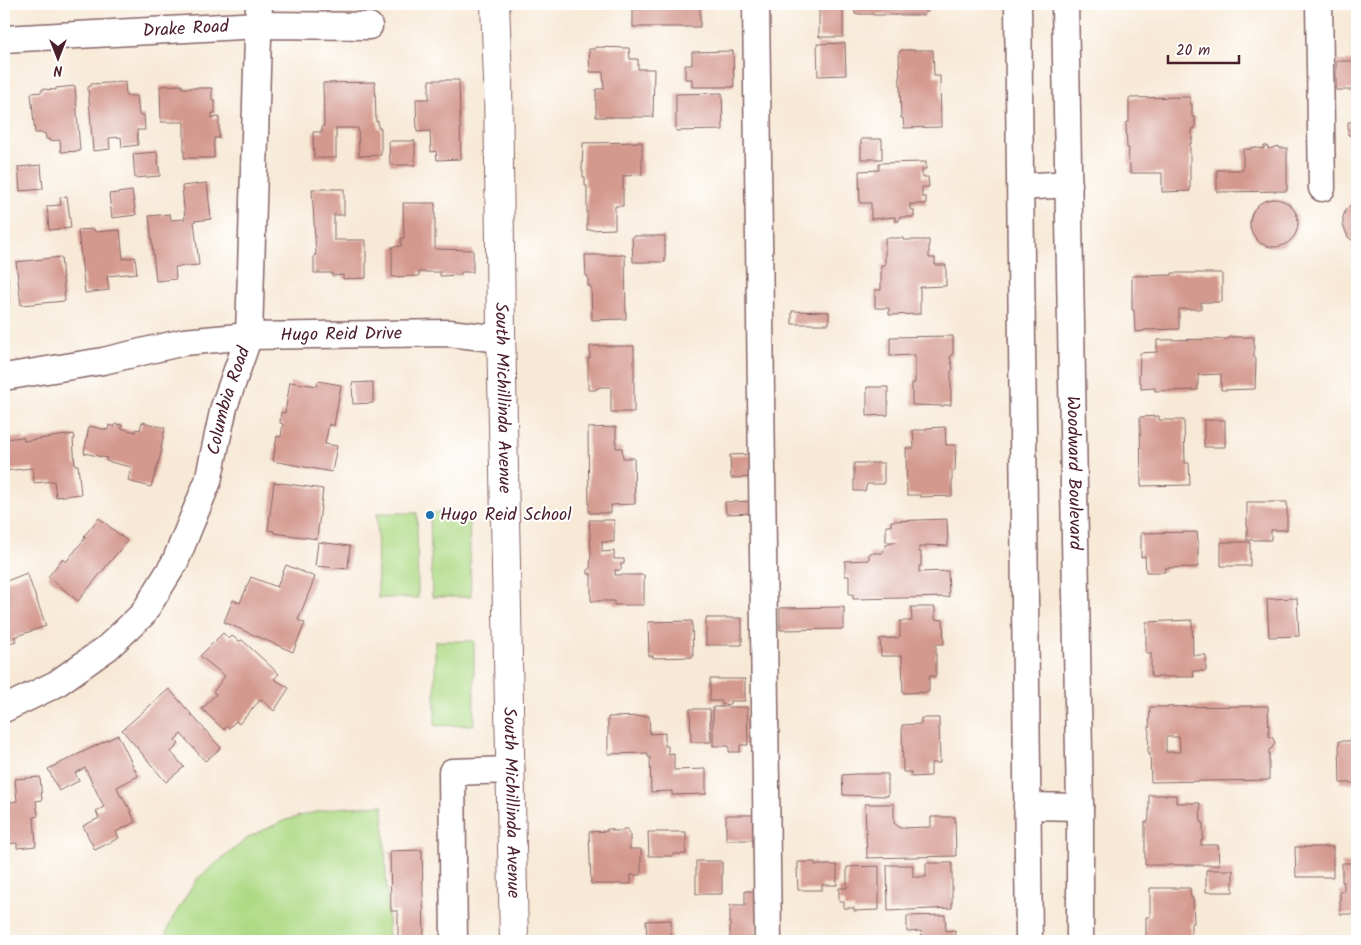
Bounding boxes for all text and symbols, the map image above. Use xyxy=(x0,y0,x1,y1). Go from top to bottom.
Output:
street label: Drake Road xyxy=(142,12,230,46)
north arrow xyxy=(32,32,82,82)
scale bar xyxy=(1168,32,1240,64)
text: 20 m xyxy=(1176,39,1210,63)
text: N xyxy=(53,59,62,81)
street label: South Michillinda Avenue xyxy=(486,302,519,494)
street label: Hugo Reid Drive xyxy=(280,319,402,350)
street label: Columbia Road xyxy=(200,342,259,458)
street label: Woodward Boulevard xyxy=(1058,396,1090,551)
place label: Hugo Reid School xyxy=(440,501,572,530)
marker: Hugo Reid School xyxy=(424,509,436,521)
street label: South Michillinda Avenue xyxy=(495,707,528,899)

